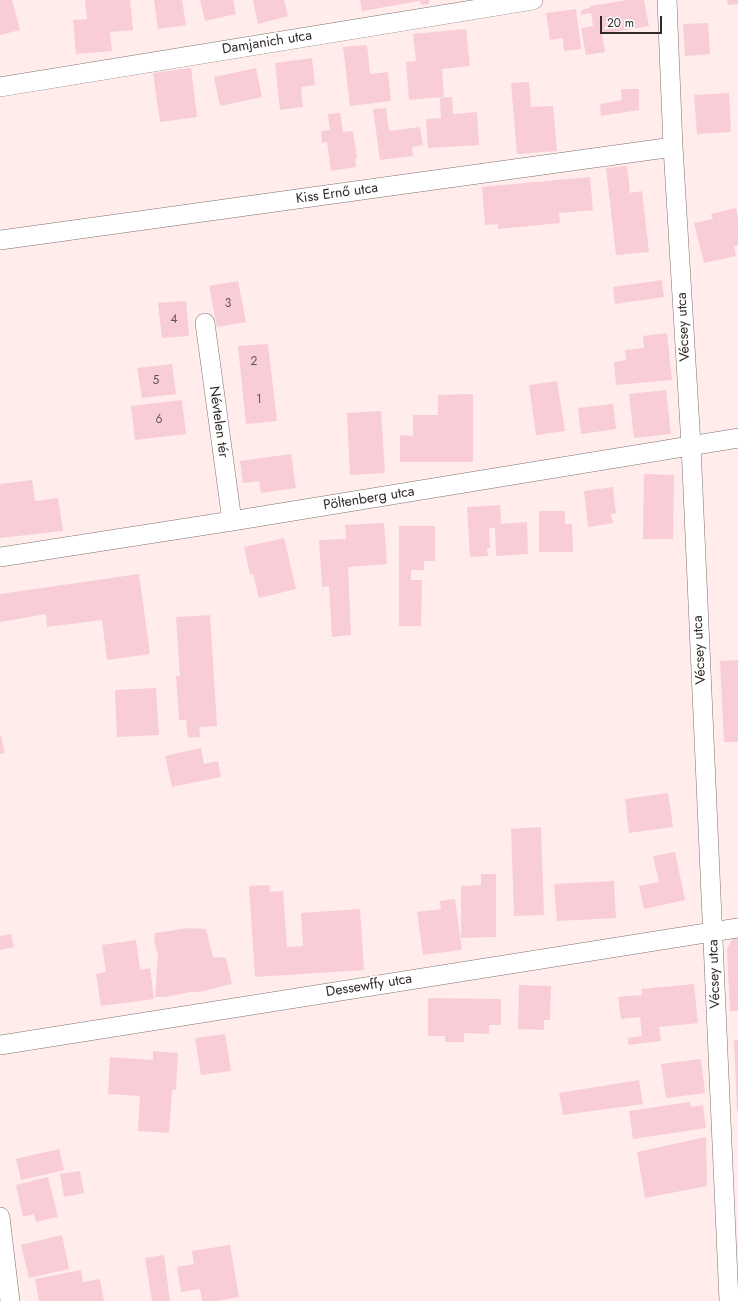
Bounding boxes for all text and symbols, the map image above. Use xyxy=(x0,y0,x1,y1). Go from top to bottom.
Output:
scale bar xyxy=(602,8,664,34)
text: 20 m xyxy=(607,14,634,32)
street label: Damjanich utca xyxy=(221,28,313,58)
street label: Kiss Ernő utca xyxy=(295,180,379,208)
street label: Vécsey utca xyxy=(674,292,694,362)
house number: 3 xyxy=(225,297,231,311)
house number: 4 xyxy=(171,313,177,327)
house number: 2 xyxy=(251,355,257,369)
house number: 5 xyxy=(153,374,159,388)
street label: Névtelen tér xyxy=(205,385,231,459)
house number: 1 xyxy=(256,393,262,407)
house number: 6 xyxy=(156,413,162,427)
street label: Pöltenberg utca xyxy=(322,483,416,515)
street label: Vécsey utca xyxy=(690,615,710,685)
street label: Vécsey utca xyxy=(705,939,725,1009)
street label: Dessewffy utca xyxy=(325,971,413,1001)

